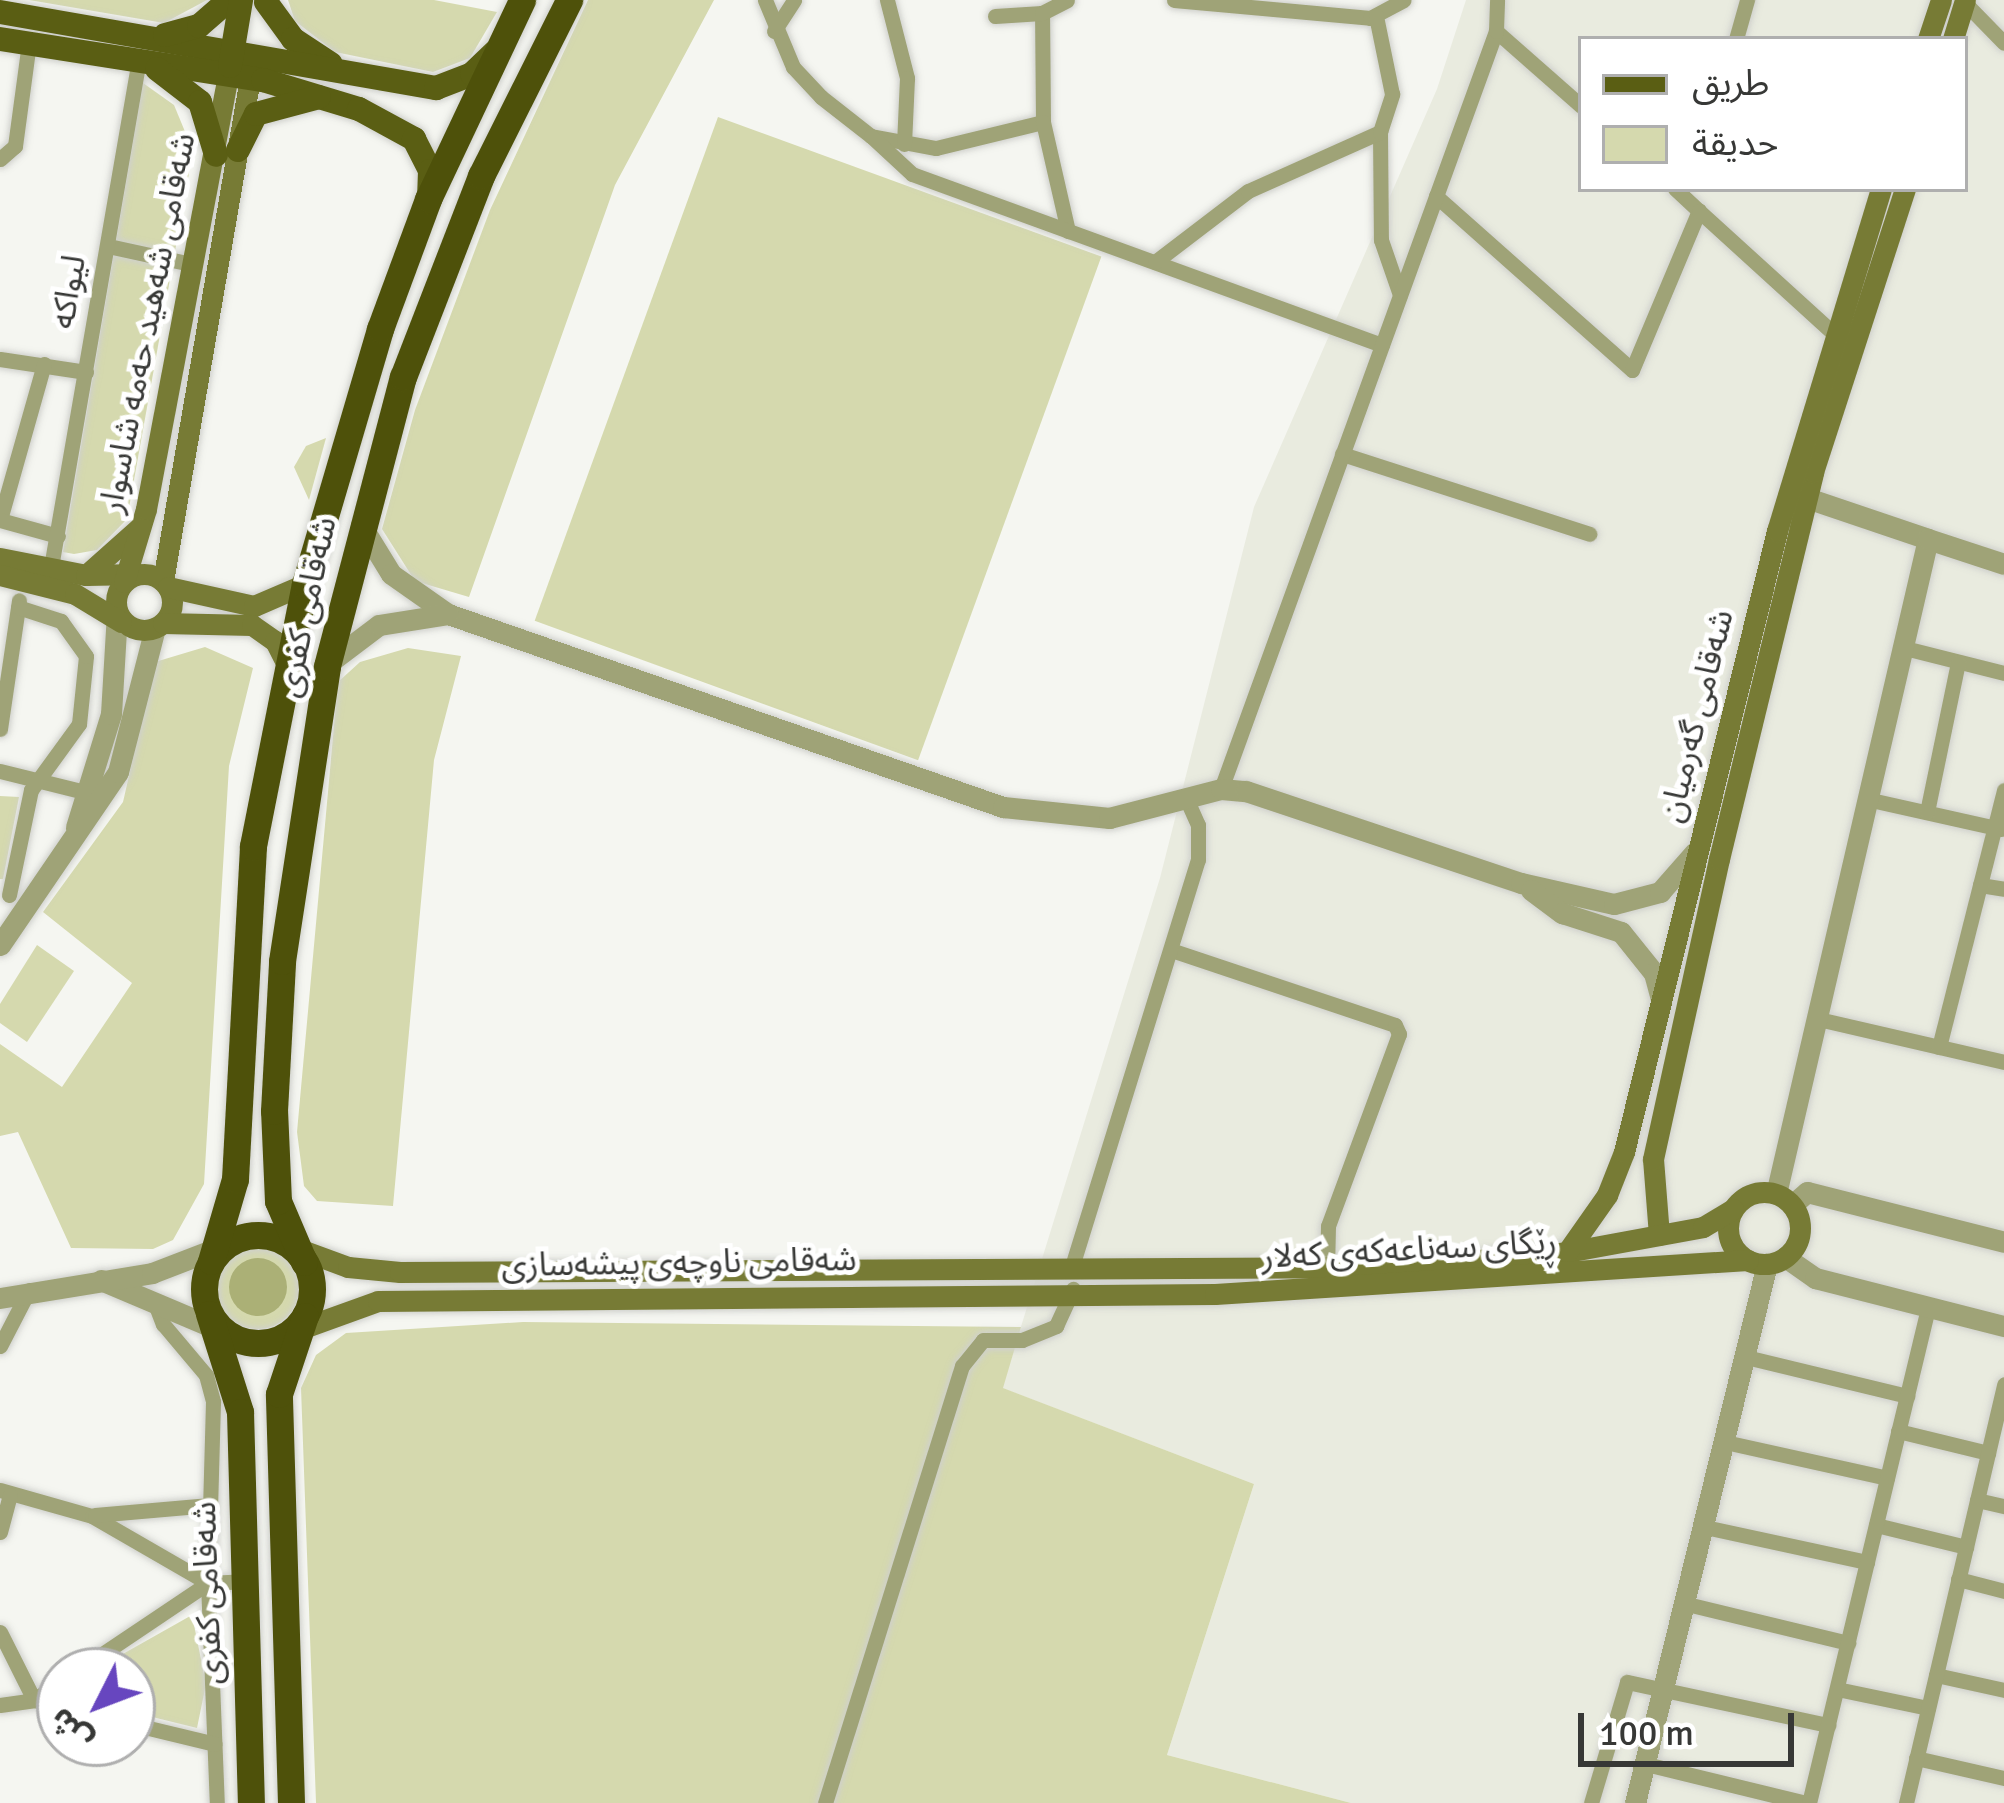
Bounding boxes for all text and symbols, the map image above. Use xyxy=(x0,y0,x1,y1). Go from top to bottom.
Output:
legend xyxy=(1578,36,1968,192)
text: طريق xyxy=(1692,61,1769,106)
text: حديقة xyxy=(1692,121,1778,166)
street label: شەقامی شەهید حەمە شاسوار xyxy=(92,130,204,516)
street label: لیواکە xyxy=(43,252,95,332)
street label: شەقامی کفری xyxy=(269,513,345,701)
street label: شەقامی گەرمیان xyxy=(1651,606,1743,826)
street label: ڕێگای سەناعەکەی کەلار xyxy=(1260,1222,1558,1278)
street label: شەقامی ناوچەی پیشەسازی xyxy=(501,1240,857,1286)
street label: شەقامی کفری xyxy=(185,1501,231,1685)
north arrow xyxy=(36,1647,156,1767)
scale bar xyxy=(1584,1689,1800,1763)
text: ش xyxy=(41,1699,101,1760)
text: 100 m xyxy=(1599,1711,1694,1756)

